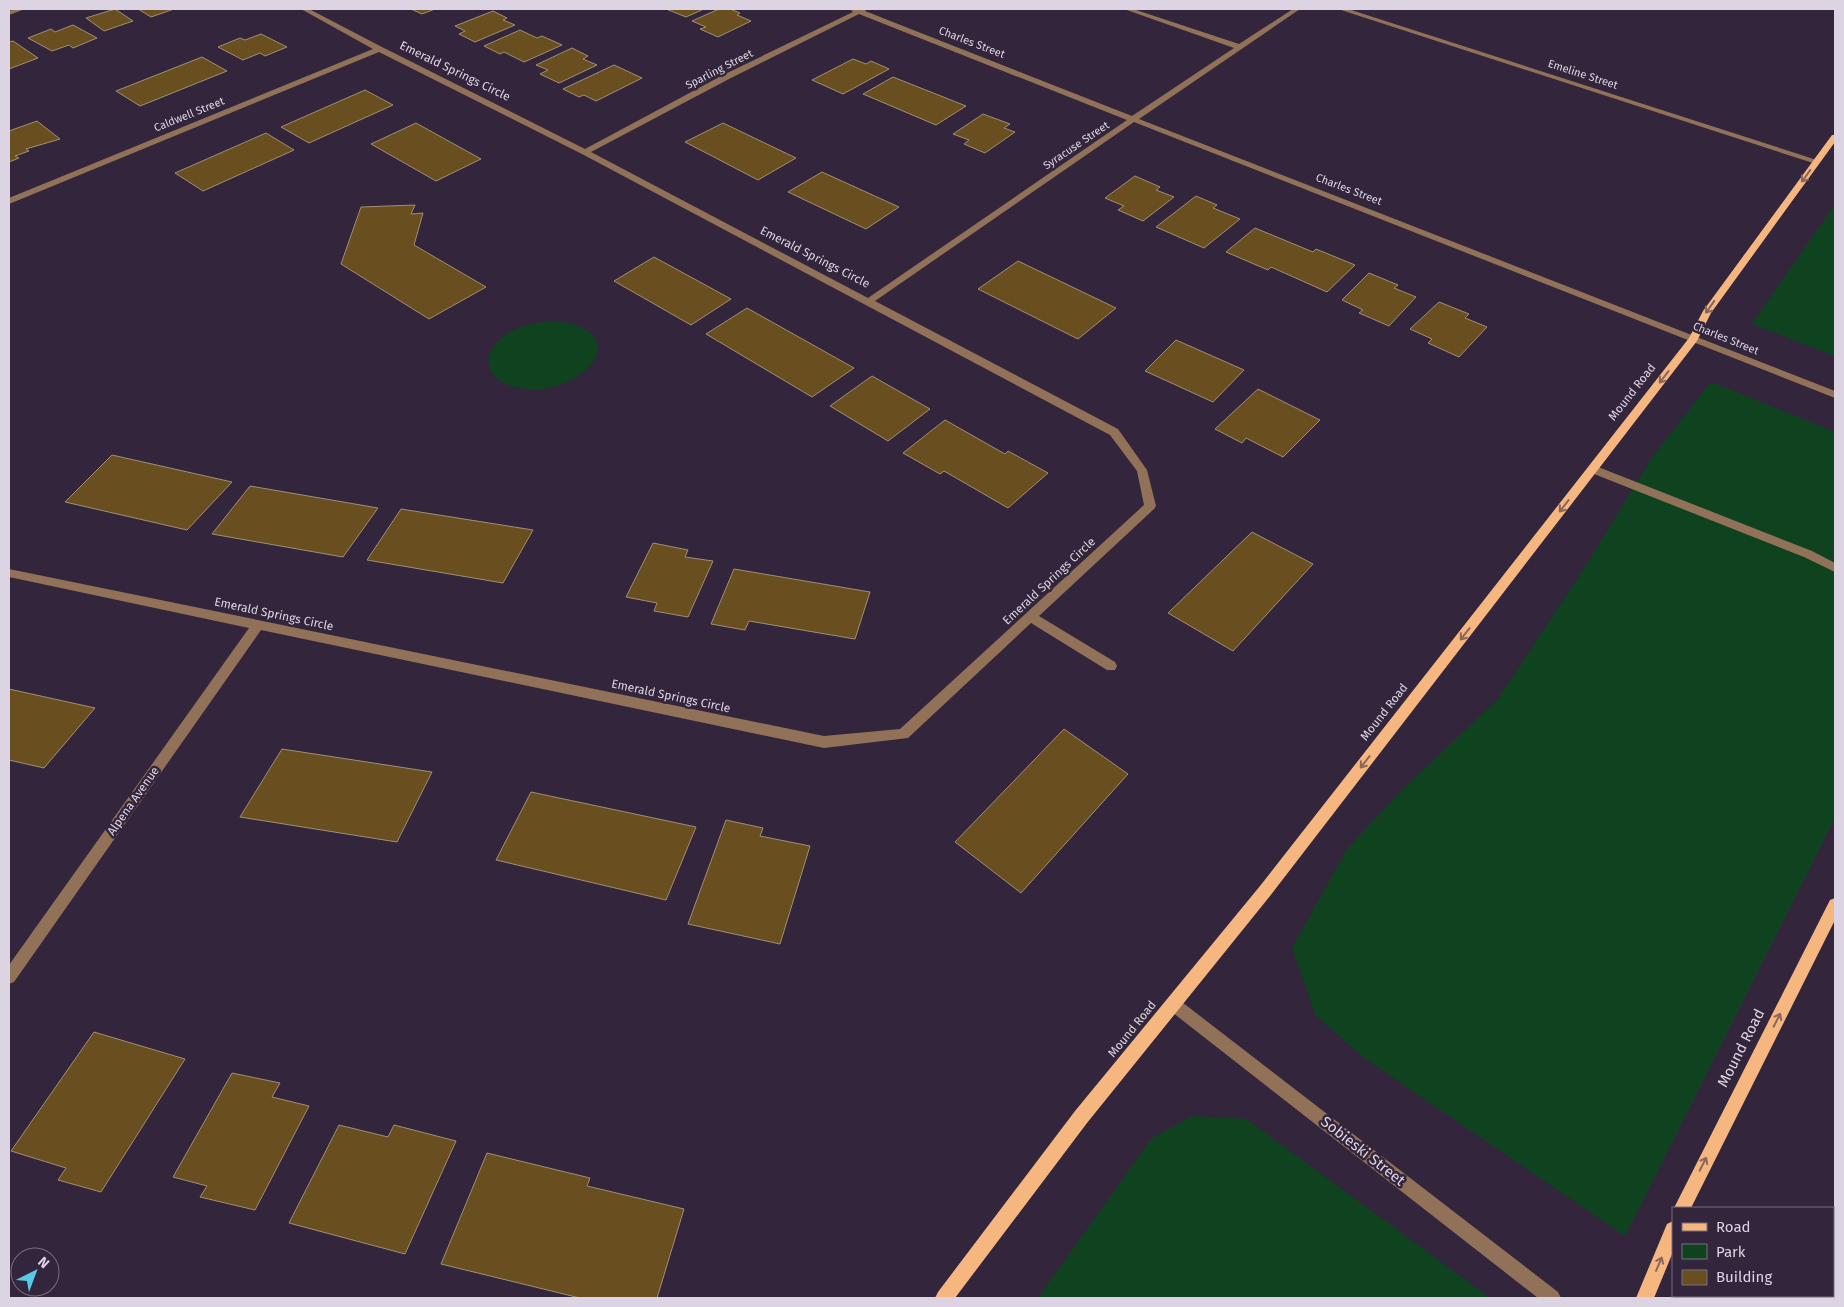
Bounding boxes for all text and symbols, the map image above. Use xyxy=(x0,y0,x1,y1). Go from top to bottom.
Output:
street label: Charles Street xyxy=(937,24,1007,61)
street label: Emerald Springs Circle xyxy=(397,38,513,104)
street label: Sparling Street xyxy=(683,47,755,92)
street label: Emeline Street xyxy=(1546,57,1619,92)
street label: Caldwell Street xyxy=(152,94,226,134)
street label: Syracuse Street xyxy=(1041,119,1112,172)
one-way arrow xyxy=(1801,169,1811,183)
street label: Charles Street xyxy=(1314,171,1384,208)
street label: Emerald Springs Circle xyxy=(758,223,872,291)
one-way arrow xyxy=(1705,300,1715,314)
street label: Charles Street xyxy=(1691,319,1761,358)
street label: Mound Road xyxy=(1605,361,1659,423)
one-way arrow xyxy=(1659,370,1669,384)
one-way arrow xyxy=(1559,499,1570,512)
street label: Emerald Springs Circle xyxy=(1000,535,1098,627)
street label: Emerald Springs Circle xyxy=(213,595,335,633)
one-way arrow xyxy=(1459,627,1470,640)
street label: Emerald Springs Circle xyxy=(610,677,732,715)
street label: Mound Road xyxy=(1357,681,1411,743)
one-way arrow xyxy=(1360,756,1371,769)
street label: Alpena Avenue xyxy=(104,764,162,838)
street label: Mound Road xyxy=(1105,998,1159,1060)
street label: Mound Road xyxy=(1714,1006,1768,1090)
one-way arrow xyxy=(1772,1012,1782,1027)
street label: Sobieski Street xyxy=(1317,1113,1409,1190)
one-way arrow xyxy=(1698,1157,1708,1172)
legend xyxy=(1672,1207,1834,1297)
text: Road xyxy=(1716,1218,1751,1236)
text: Park xyxy=(1716,1243,1746,1261)
north arrow xyxy=(10,1247,60,1297)
text: N xyxy=(34,1253,53,1272)
one-way arrow xyxy=(1654,1257,1664,1272)
text: Building xyxy=(1716,1268,1772,1286)

